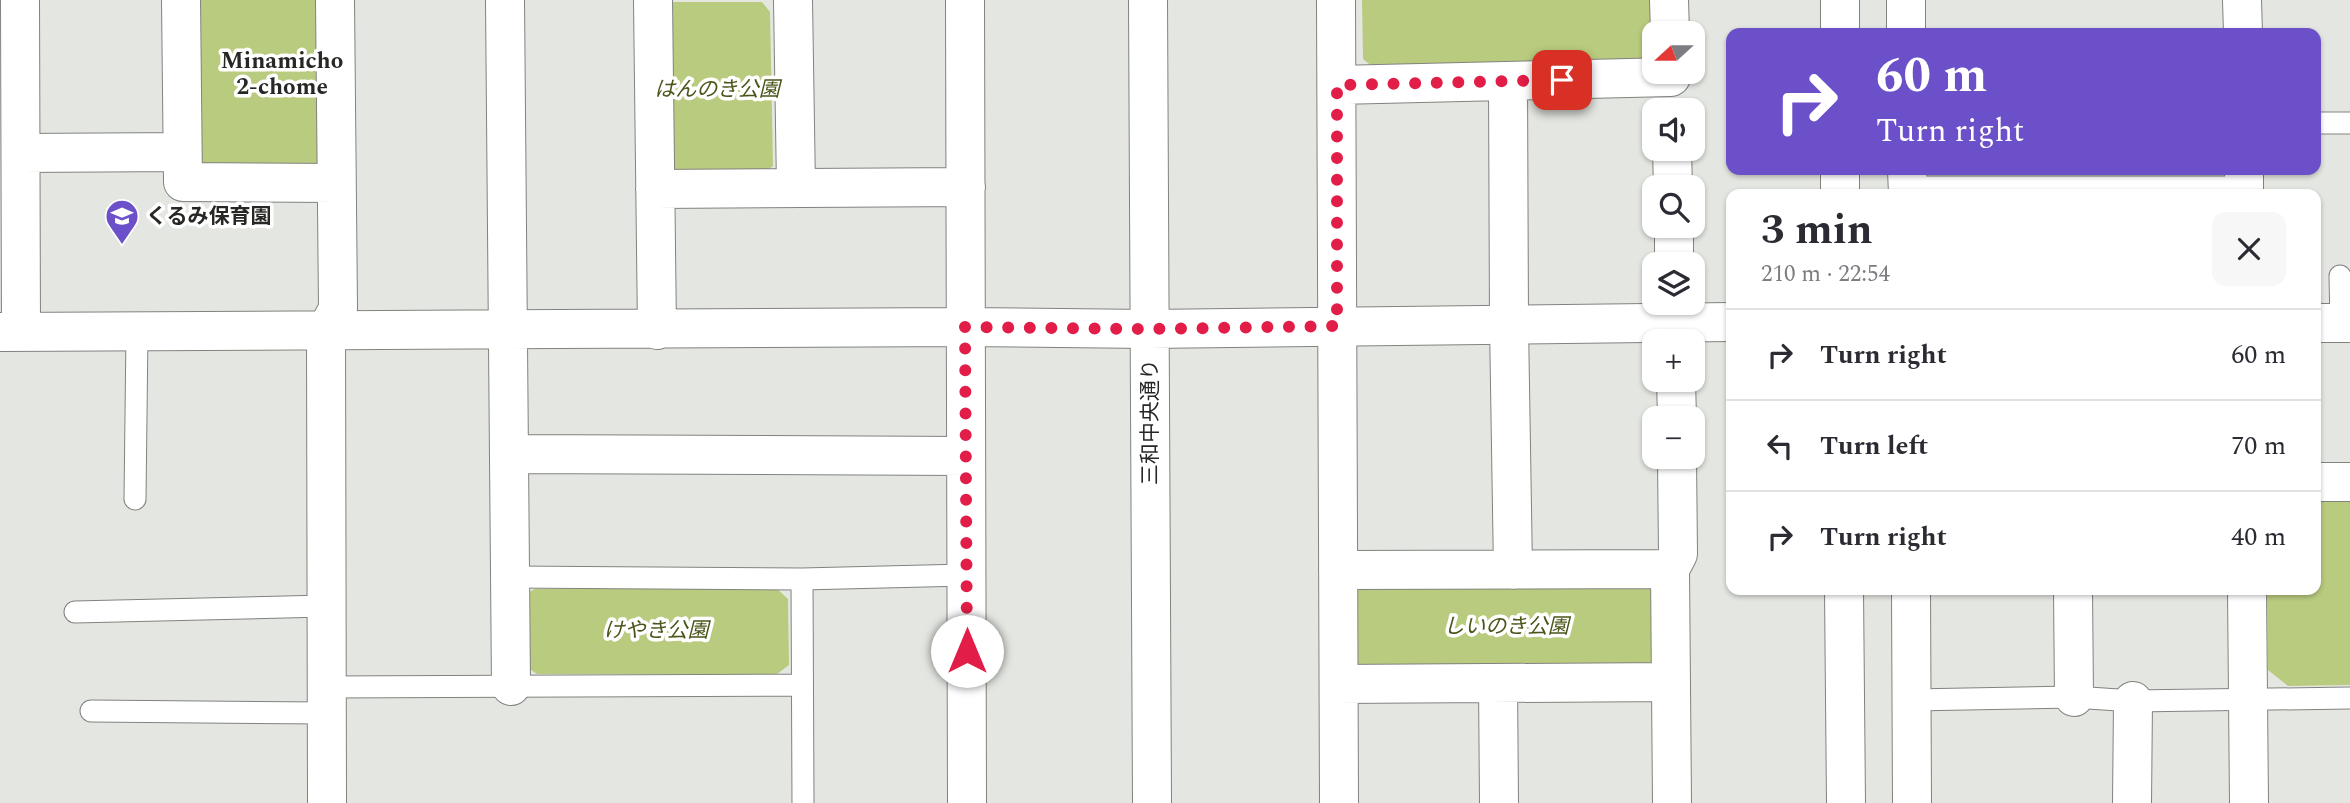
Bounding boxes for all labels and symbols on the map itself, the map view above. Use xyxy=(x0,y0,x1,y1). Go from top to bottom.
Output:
north arrow xyxy=(1642,21,1704,84)
district label: Minamicho 2-chome xyxy=(221,44,343,105)
pin xyxy=(1532,50,1592,110)
park label: はんのき公園 xyxy=(654,74,783,106)
school or university icon: くるみ保育園 xyxy=(103,197,141,246)
place label: くるみ保育園 xyxy=(146,201,272,233)
street label: 三和中央通り xyxy=(1135,359,1167,485)
park label: しいのき公園 xyxy=(1443,611,1572,643)
position arrow xyxy=(930,614,1004,688)
park label: けやき公園 xyxy=(604,615,711,647)

